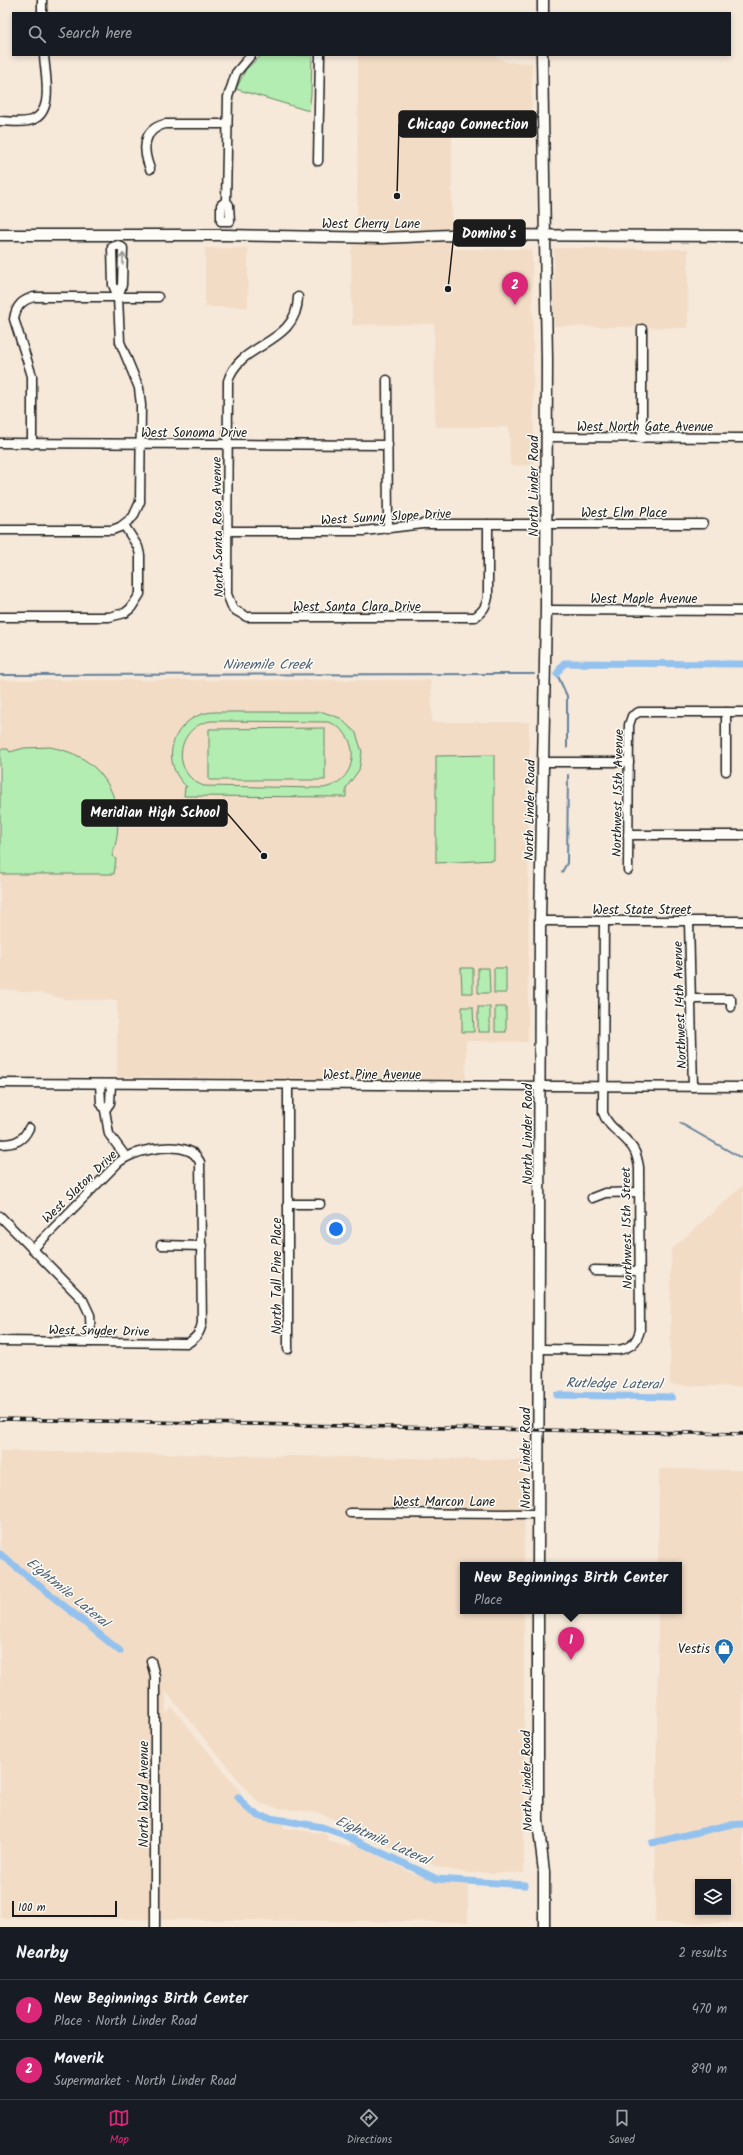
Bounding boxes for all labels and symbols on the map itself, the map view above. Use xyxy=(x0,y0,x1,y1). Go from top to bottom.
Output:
callout: Chicago Connection xyxy=(399,111,536,137)
text: Chicago Connection xyxy=(408,114,529,136)
street label: West Cherry Lane xyxy=(322,214,420,235)
callout: Domino's xyxy=(454,220,525,246)
text: Domino's xyxy=(462,223,517,245)
one-way arrow xyxy=(119,253,127,266)
pin: 2 xyxy=(502,272,528,305)
street label: West North Gate Avenue xyxy=(577,417,713,438)
street label: West Sonoma Drive xyxy=(141,423,247,444)
street label: North Linder Road xyxy=(524,435,545,537)
street label: North Santa Rosa Avenue xyxy=(207,456,230,598)
street label: West Elm Place xyxy=(581,503,667,524)
street label: West Sunny Slope Drive xyxy=(320,504,452,531)
street label: West Maple Avenue xyxy=(591,589,698,610)
street label: West Santa Clara Drive xyxy=(293,597,421,618)
water label: Ninemile Creek xyxy=(223,654,314,676)
street label: Northwest 15th Avenue xyxy=(607,729,630,857)
street label: North Linder Road xyxy=(519,759,542,861)
callout: Meridian High School xyxy=(82,800,227,826)
text: Meridian High School xyxy=(90,802,220,824)
street label: West State Street xyxy=(593,900,692,921)
street label: Northwest 14th Avenue xyxy=(668,940,693,1069)
street label: West Pine Avenue xyxy=(323,1065,421,1086)
street label: North Linder Road xyxy=(518,1083,539,1185)
street label: West Slaton Drive xyxy=(37,1145,123,1229)
street label: Northwest 15th Street xyxy=(616,1166,639,1289)
street label: North Tall Pine Place xyxy=(267,1217,288,1334)
your location xyxy=(326,1219,346,1239)
street label: West Snyder Drive xyxy=(48,1320,150,1343)
water label: Rutledge Lateral xyxy=(566,1372,665,1396)
street label: North Linder Road xyxy=(516,1407,537,1509)
street label: West Marcon Lane xyxy=(393,1492,495,1513)
water label: Eightmile Lateral xyxy=(21,1552,116,1635)
pin: 1 xyxy=(558,1627,584,1660)
shop icon: Vestis xyxy=(713,1637,735,1665)
place label: Vestis xyxy=(678,1639,710,1660)
street label: North Linder Road xyxy=(516,1730,539,1832)
street label: North Ward Avenue xyxy=(134,1740,155,1847)
water label: Eightmile Lateral xyxy=(332,1810,436,1873)
scale bar xyxy=(12,1899,117,1918)

